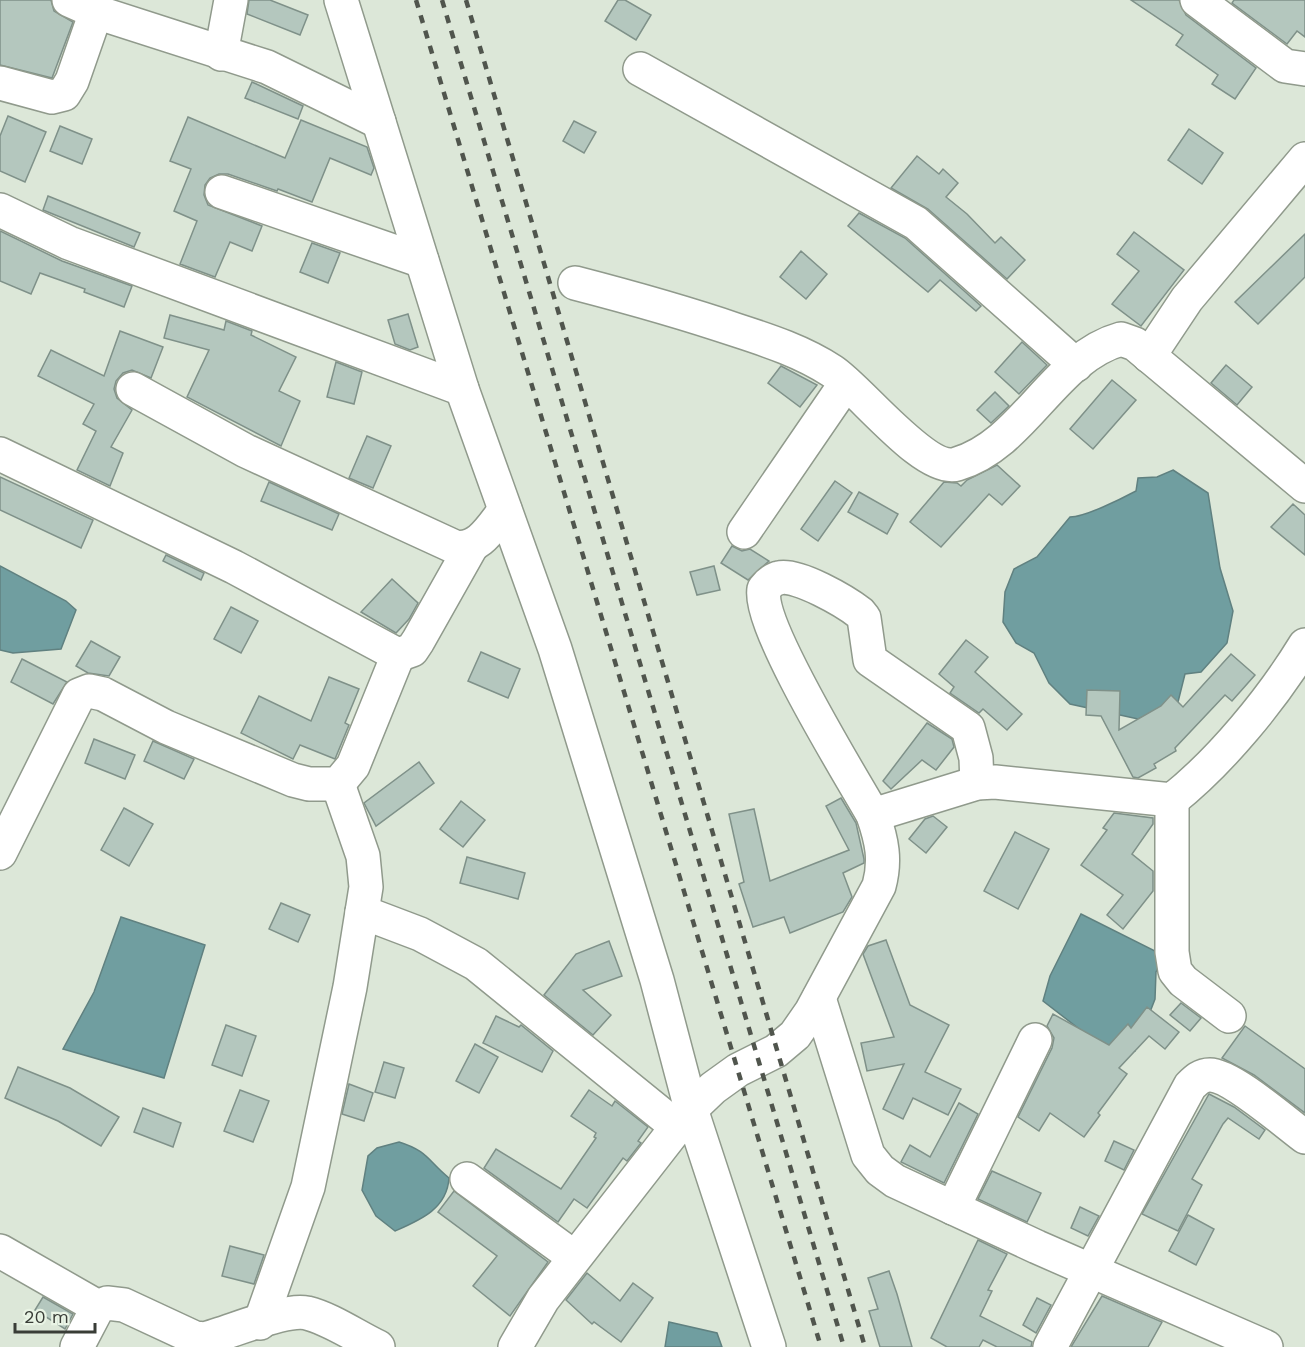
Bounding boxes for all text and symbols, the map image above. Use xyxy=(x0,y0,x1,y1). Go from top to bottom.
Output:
scale bar xyxy=(15,1296,94,1334)
text: 20 m xyxy=(24,1306,69,1327)

